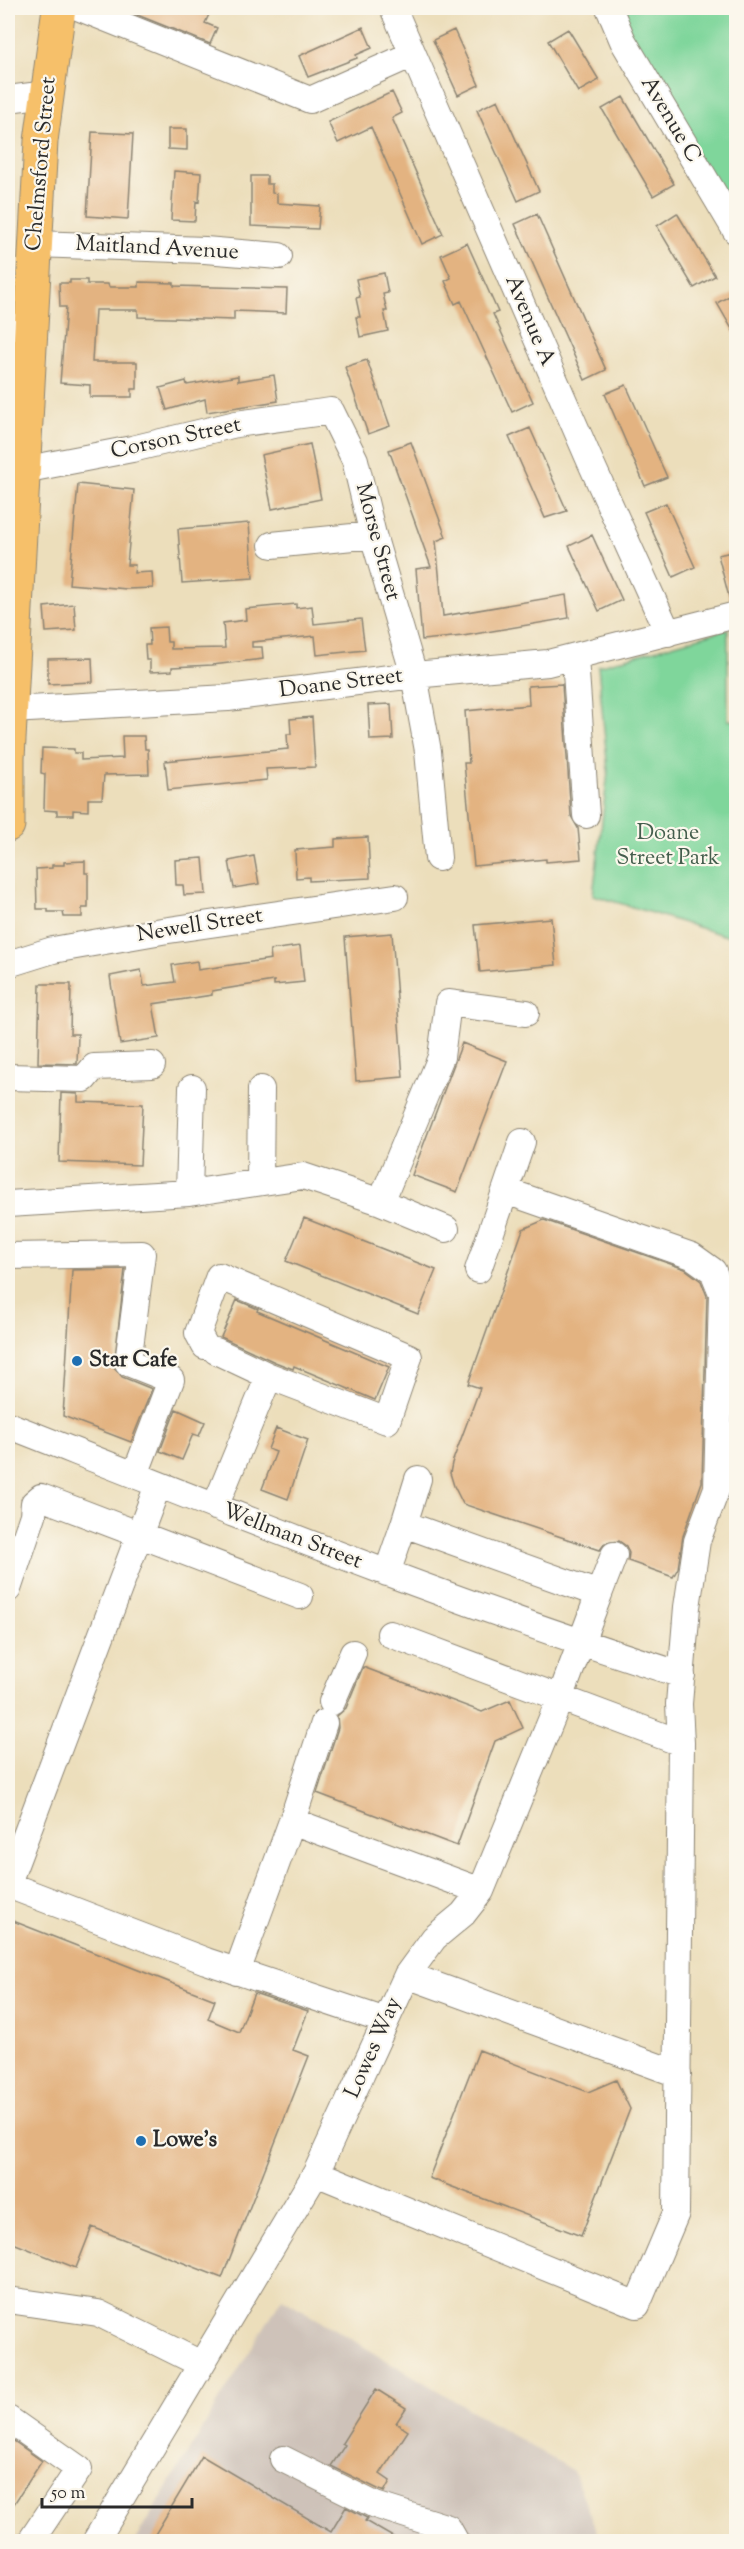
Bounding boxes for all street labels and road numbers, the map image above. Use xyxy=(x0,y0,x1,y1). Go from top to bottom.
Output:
street label: Avenue C xyxy=(632,71,708,169)
street label: Chelmsford Street xyxy=(18,75,66,253)
street label: Maitland Avenue xyxy=(74,229,240,269)
street label: Avenue A xyxy=(496,271,563,372)
street label: Corson Street xyxy=(108,409,245,468)
street label: Morse Street xyxy=(346,480,408,605)
street label: Doane Street xyxy=(277,660,405,707)
street label: Newell Street xyxy=(135,900,266,952)
street label: Wellman Street xyxy=(217,1496,367,1579)
street label: Lowes Way xyxy=(337,1992,411,2104)

